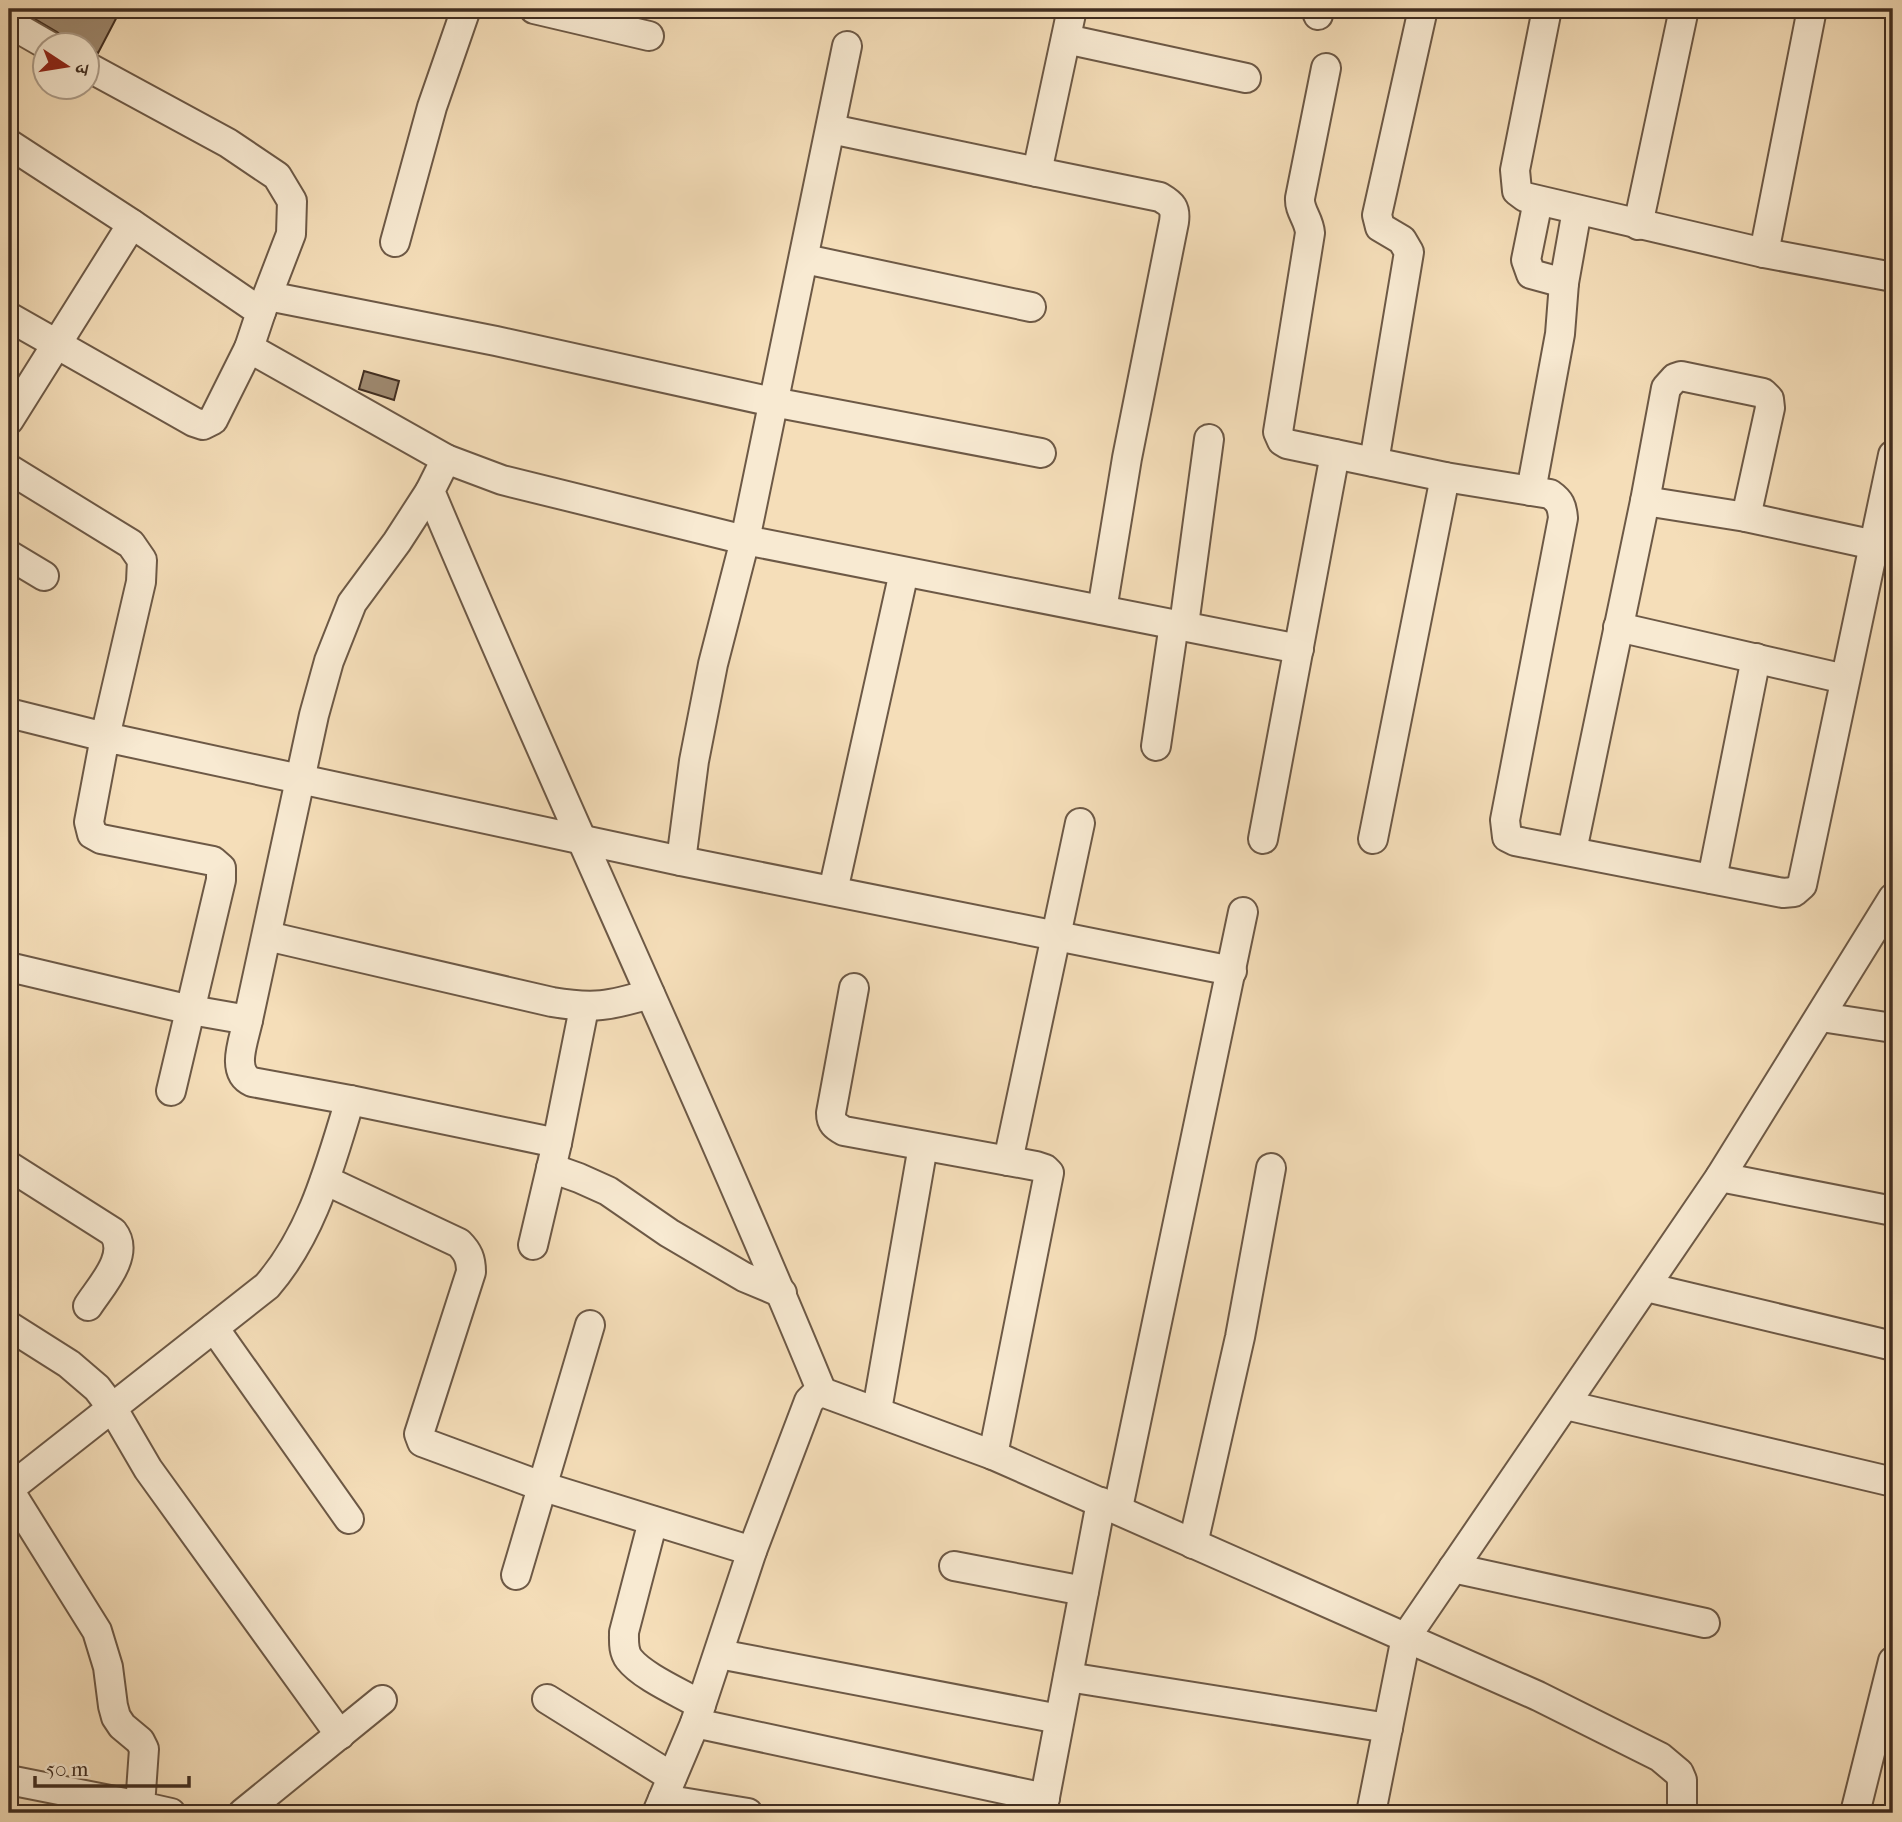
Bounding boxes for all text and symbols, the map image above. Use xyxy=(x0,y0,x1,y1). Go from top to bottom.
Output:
north arrow xyxy=(32,32,102,102)
text: उ xyxy=(70,60,94,78)
scale bar xyxy=(35,1745,189,1789)
text: 50 m xyxy=(46,1757,89,1781)

